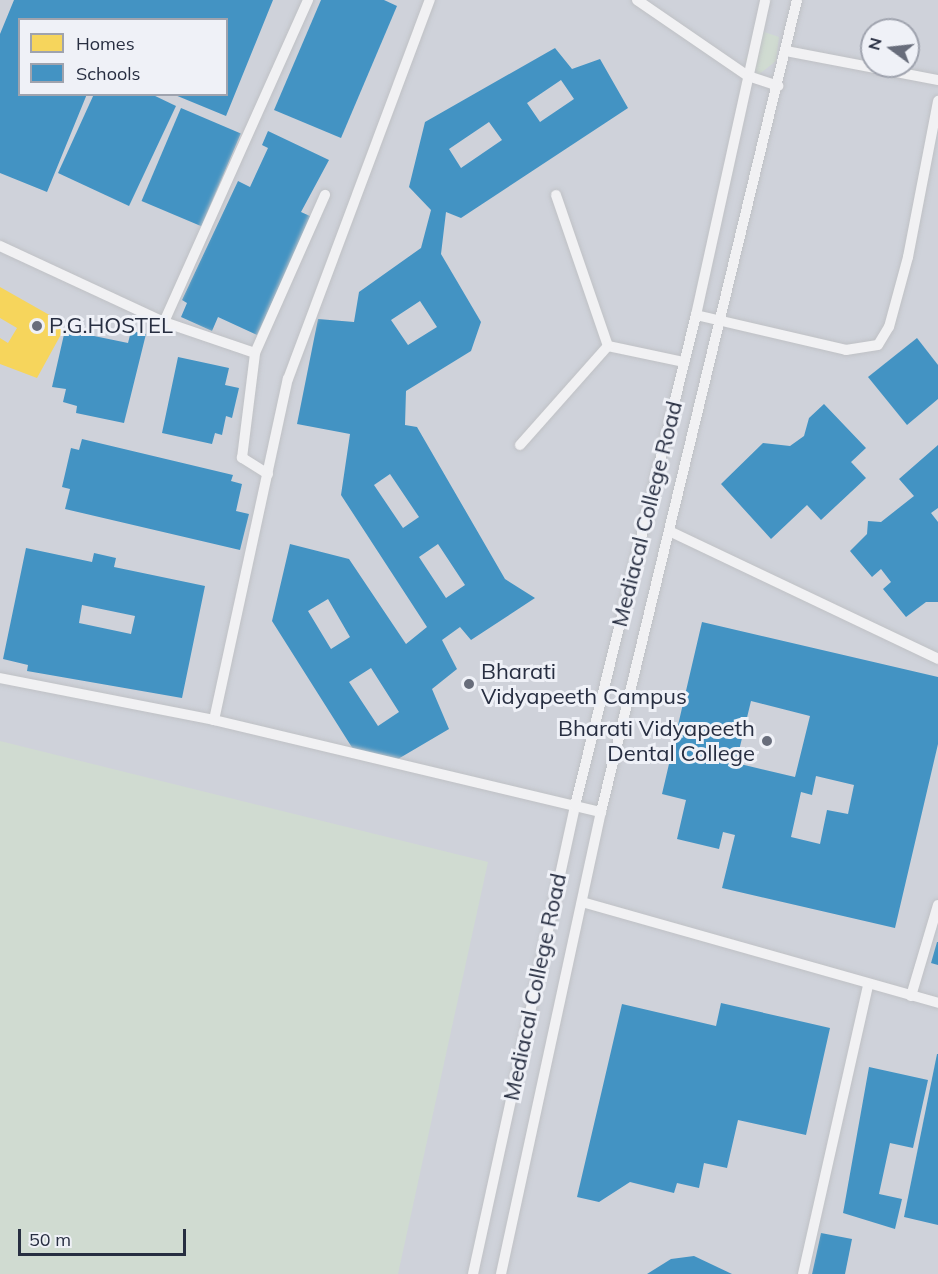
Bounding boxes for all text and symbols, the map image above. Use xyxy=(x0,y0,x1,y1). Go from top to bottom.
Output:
legend xyxy=(18,18,228,96)
north arrow xyxy=(860,18,920,78)
text: Homes xyxy=(76,32,135,55)
text: N xyxy=(863,35,886,52)
text: Schools xyxy=(76,62,140,85)
place label: P.G.HOSTEL xyxy=(49,313,173,339)
marker: P.G.HOSTEL xyxy=(30,319,44,333)
street label: Mediacal College Road xyxy=(606,398,688,630)
place label: Bharati Vidyapeeth Campus xyxy=(481,658,687,710)
marker: Bharati Vidyapeeth Campus xyxy=(462,677,476,691)
place label: Bharati Vidyapeeth Dental College xyxy=(558,715,755,766)
marker: Bharati Vidyapeeth Dental College xyxy=(760,734,774,748)
street label: Mediacal College Road xyxy=(498,871,572,1103)
scale bar xyxy=(21,1217,189,1255)
text: 50 m xyxy=(29,1228,71,1251)

